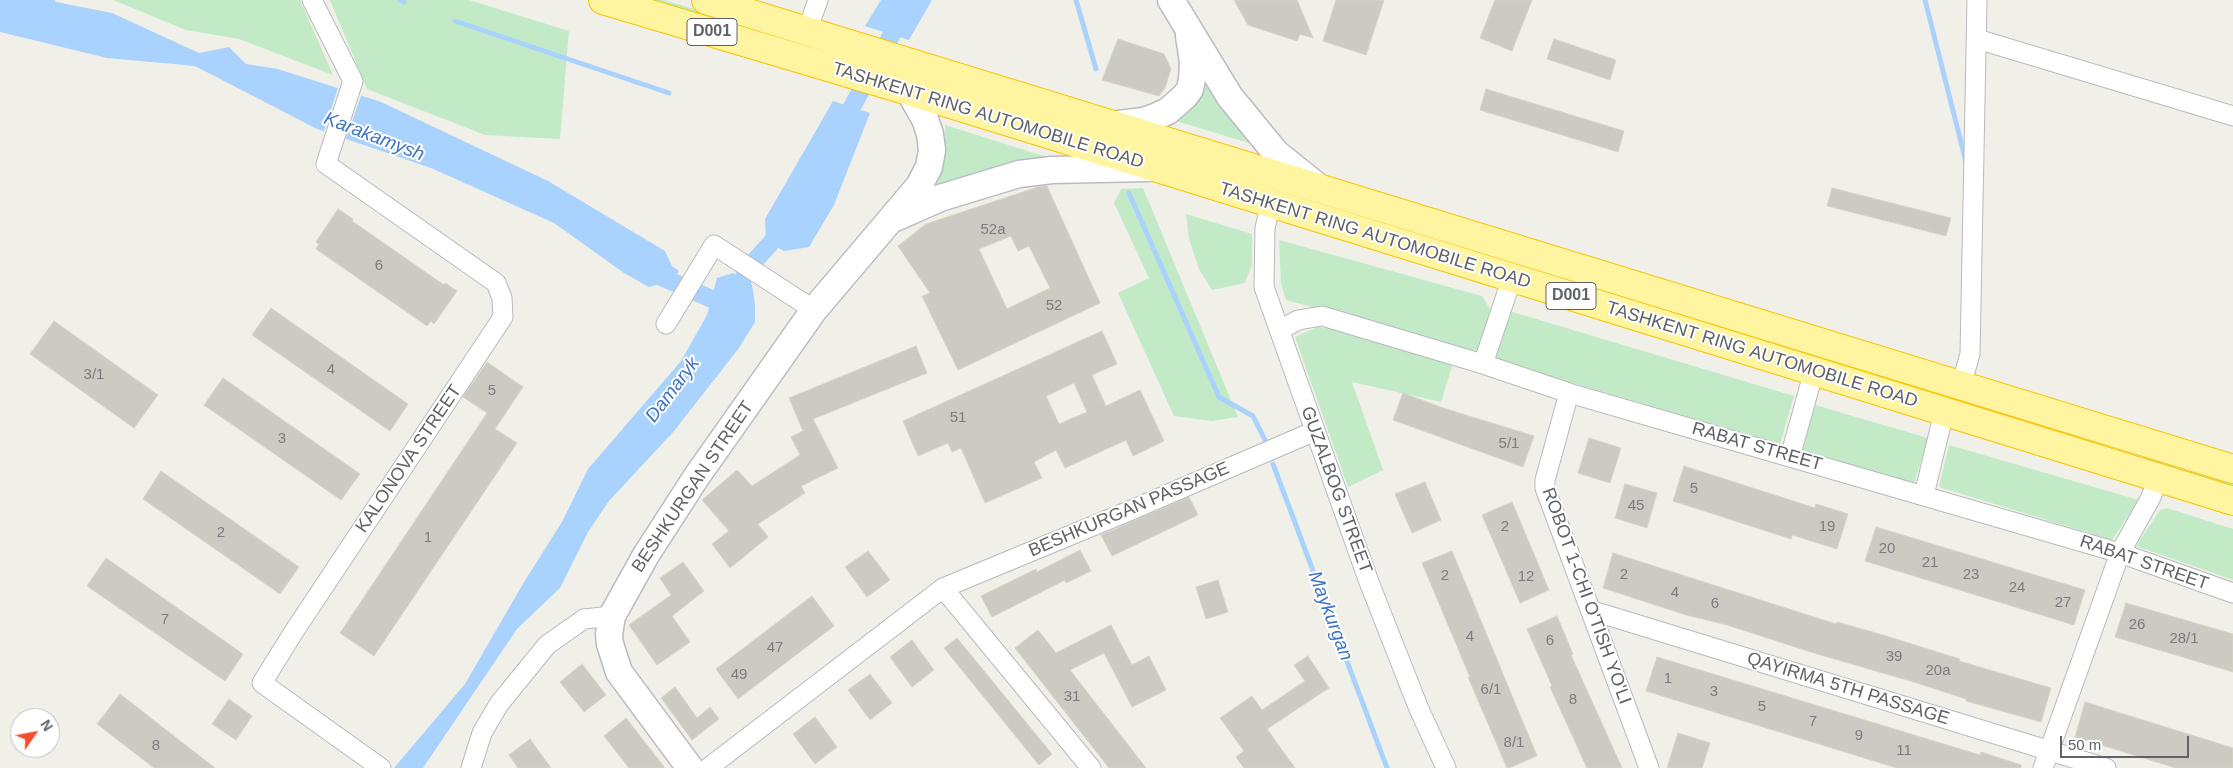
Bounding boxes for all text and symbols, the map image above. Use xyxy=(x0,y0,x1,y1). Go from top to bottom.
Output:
road number: D001 xyxy=(687,18,737,46)
street label: TASHKENT RING AUTOMOBILE ROAD xyxy=(830,58,1146,174)
water label: Karakamysh xyxy=(321,107,427,167)
street label: TASHKENT RING AUTOMOBILE ROAD xyxy=(1217,178,1533,294)
house number: 52a xyxy=(980,221,1006,239)
house number: 6 xyxy=(375,257,383,275)
road number: D001 xyxy=(1546,282,1596,310)
house number: 52 xyxy=(1046,297,1062,315)
street label: TASHKENT RING AUTOMOBILE ROAD xyxy=(1604,297,1920,413)
water label: Damaryk xyxy=(641,353,705,427)
house number: 4 xyxy=(327,361,335,379)
house number: 3/1 xyxy=(84,366,104,384)
street label: KALONOVA STREET xyxy=(351,381,467,537)
house number: 5 xyxy=(488,382,496,400)
street label: BESHKURGAN STREET xyxy=(628,397,758,577)
street label: GUZALBOG STREET xyxy=(1296,404,1376,576)
house number: 51 xyxy=(950,409,966,427)
street label: RABAT STREET xyxy=(1689,418,1825,476)
house number: 3 xyxy=(278,430,286,448)
house number: 5/1 xyxy=(1499,435,1519,453)
street label: BESHKURGAN PASSAGE xyxy=(1025,458,1233,562)
house number: 5 xyxy=(1690,480,1698,498)
street label: ROBOT 1-CHI O'TISH YO'LI xyxy=(1537,485,1635,707)
house number: 45 xyxy=(1628,497,1644,515)
house number: 2 xyxy=(1501,518,1509,536)
house number: 19 xyxy=(1819,518,1835,536)
house number: 2 xyxy=(217,524,225,542)
house number: 1 xyxy=(424,529,432,547)
street label: RABAT STREET xyxy=(2077,531,2211,595)
house number: 20 xyxy=(1879,540,1895,558)
house number: 21 xyxy=(1922,554,1938,572)
house number: 2 xyxy=(1620,566,1628,584)
house number: 23 xyxy=(1963,566,1979,584)
house number: 2 xyxy=(1441,567,1449,585)
water label: Maykurgan xyxy=(1303,568,1357,664)
house number: 12 xyxy=(1518,568,1534,586)
house number: 24 xyxy=(2009,579,2025,597)
house number: 4 xyxy=(1671,584,1679,602)
house number: 27 xyxy=(2055,594,2071,612)
house number: 6 xyxy=(1711,595,1719,613)
house number: 7 xyxy=(161,611,169,629)
house number: 26 xyxy=(2129,616,2145,634)
house number: 4 xyxy=(1466,628,1474,646)
house number: 28/1 xyxy=(2169,630,2199,648)
house number: 6 xyxy=(1546,632,1554,650)
house number: 47 xyxy=(767,639,783,657)
street label: QAYIRMA 5TH PASSAGE xyxy=(1744,648,1952,730)
house number: 39 xyxy=(1886,648,1902,666)
house number: 20а xyxy=(1925,662,1951,680)
house number: 49 xyxy=(731,666,747,684)
house number: 1 xyxy=(1664,670,1672,688)
house number: 6/1 xyxy=(1481,681,1501,699)
house number: 3 xyxy=(1710,683,1718,701)
house number: 31 xyxy=(1064,688,1080,706)
house number: 8 xyxy=(1569,691,1577,709)
house number: 5 xyxy=(1758,698,1766,716)
north arrow xyxy=(10,708,60,758)
house number: 7 xyxy=(1809,713,1817,731)
text: N xyxy=(37,717,56,734)
scale bar xyxy=(2063,726,2192,758)
house number: 9 xyxy=(1855,727,1863,745)
house number: 8/1 xyxy=(1504,734,1524,752)
text: 50 m xyxy=(2068,736,2101,753)
house number: 8 xyxy=(152,737,160,755)
house number: 11 xyxy=(1896,742,1912,760)

